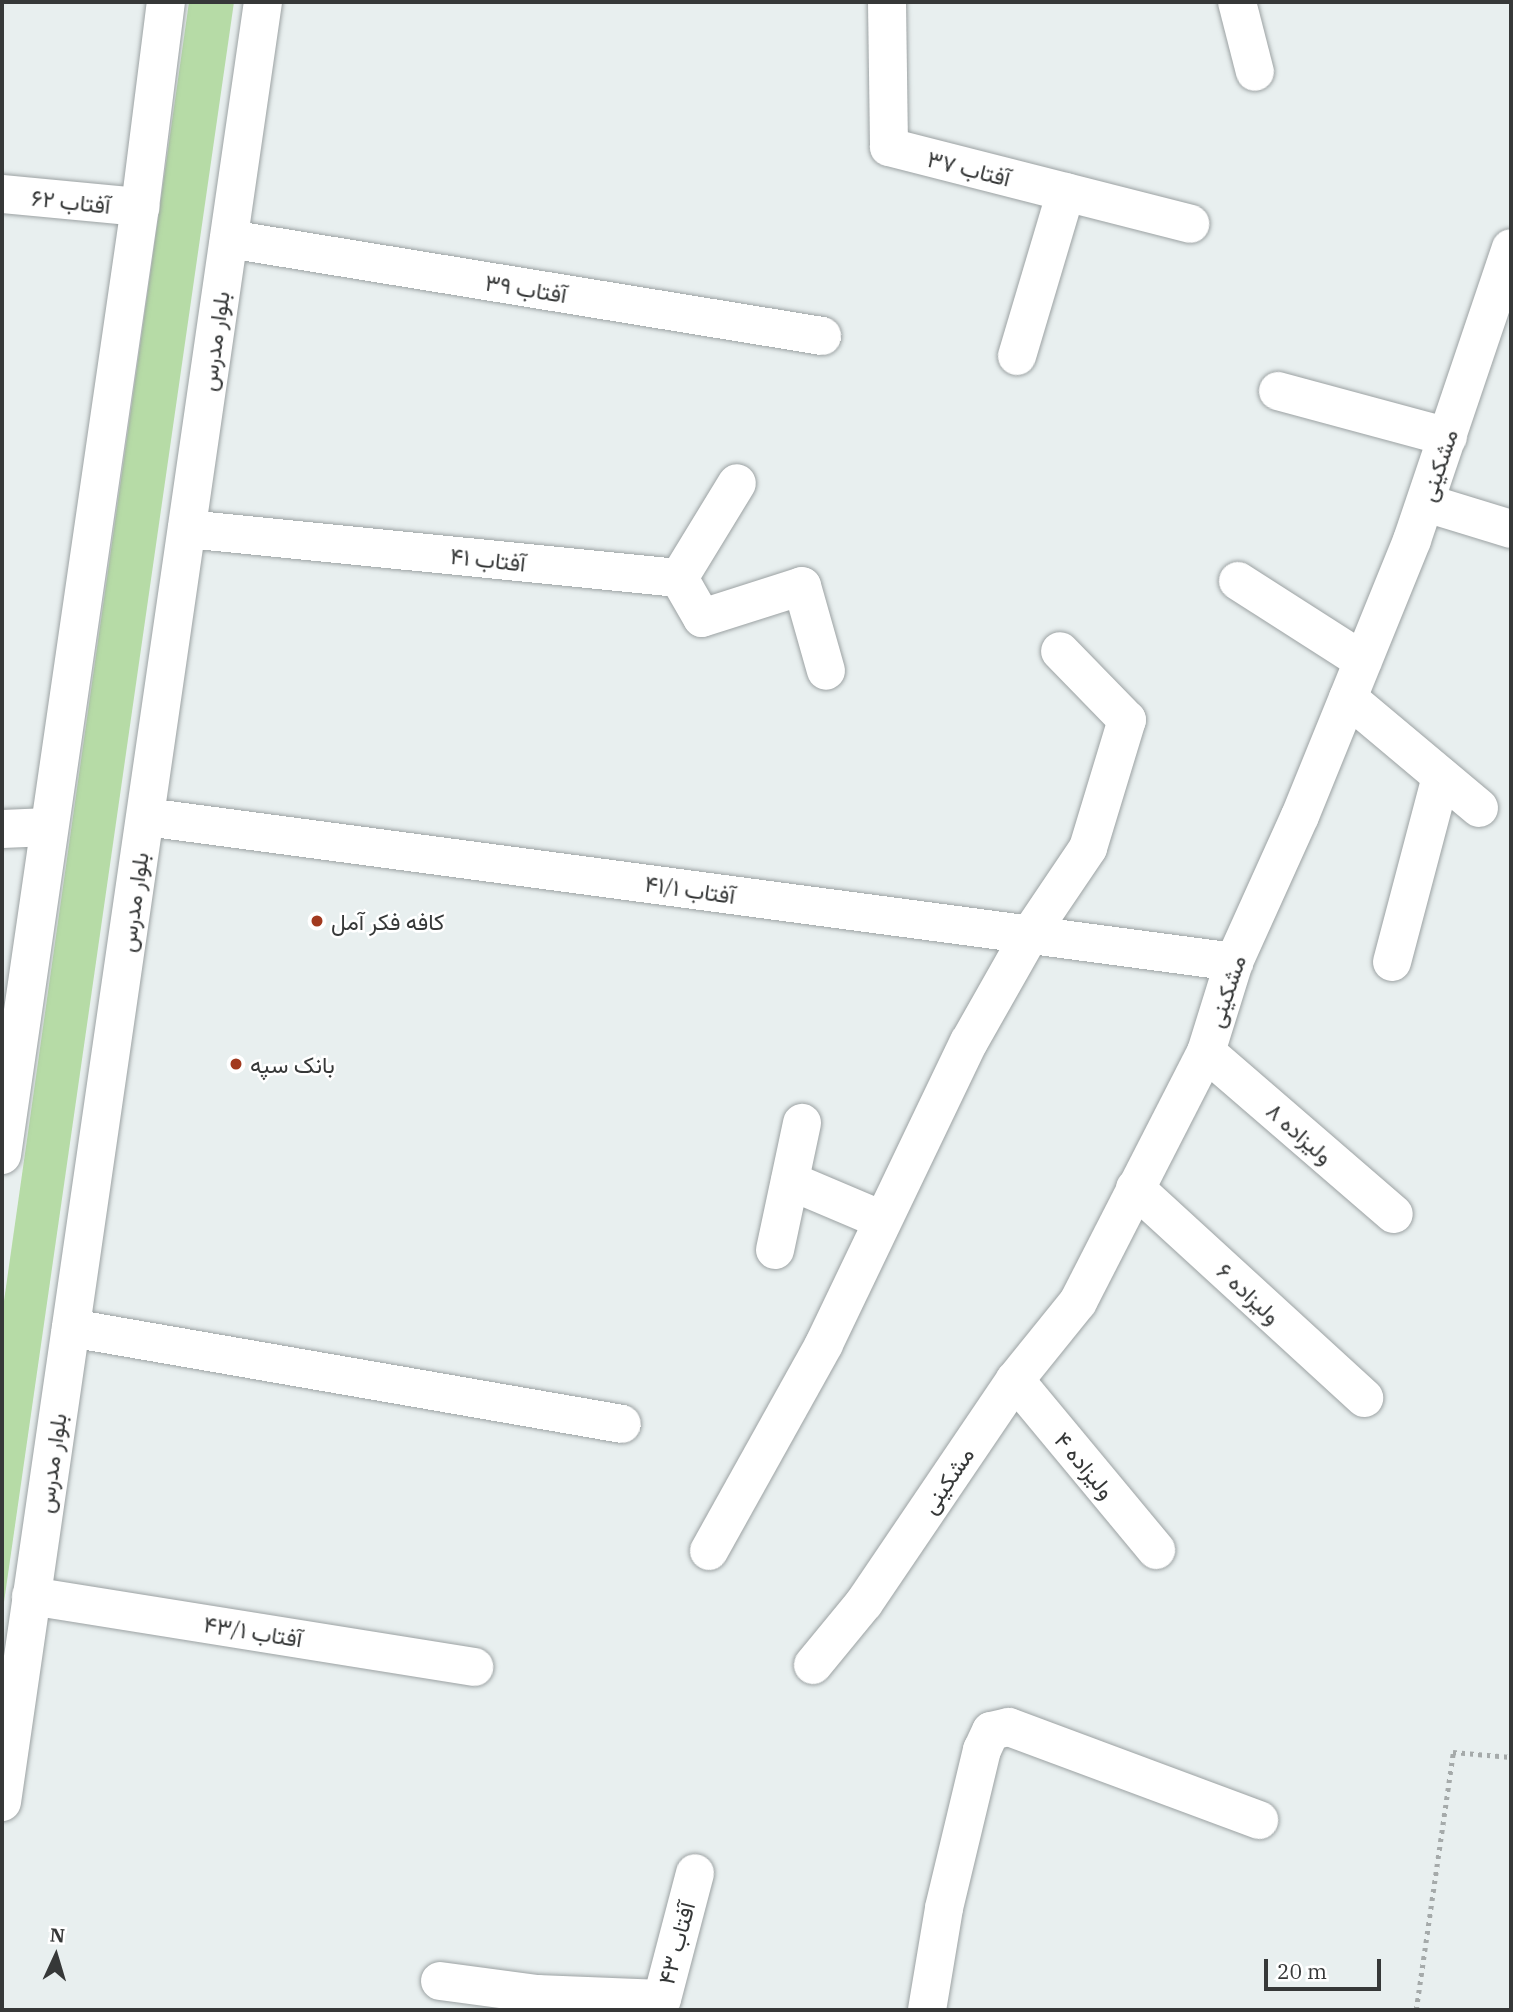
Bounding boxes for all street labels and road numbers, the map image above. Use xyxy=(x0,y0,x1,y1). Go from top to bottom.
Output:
street label: آفتاب ۳۷ xyxy=(925,144,1013,192)
street label: آفتاب ۶۲ xyxy=(30,183,112,219)
street label: آفتاب ۳۹ xyxy=(483,268,569,308)
street label: بلوار مدرس xyxy=(193,289,235,393)
street label: مشکینی xyxy=(1413,425,1463,505)
street label: آفتاب ۴۱ xyxy=(449,541,527,577)
street label: بلوار مدرس xyxy=(112,850,154,954)
street label: آفتاب ۴١/١ xyxy=(643,869,737,909)
street label: مشکینی xyxy=(1201,951,1251,1031)
street label: ولیزاده ۸ xyxy=(1261,1097,1339,1169)
street label: ولیزاده ۶ xyxy=(1211,1257,1287,1329)
street label: بلوار مدرس xyxy=(30,1411,72,1515)
street label: ولیزاده ۴ xyxy=(1049,1426,1121,1504)
street label: مشکینی xyxy=(915,1441,979,1519)
street label: آفتاب ۴۳/۱ xyxy=(202,1610,304,1652)
street label: آفتاب ۴۳ xyxy=(652,1899,700,1987)

